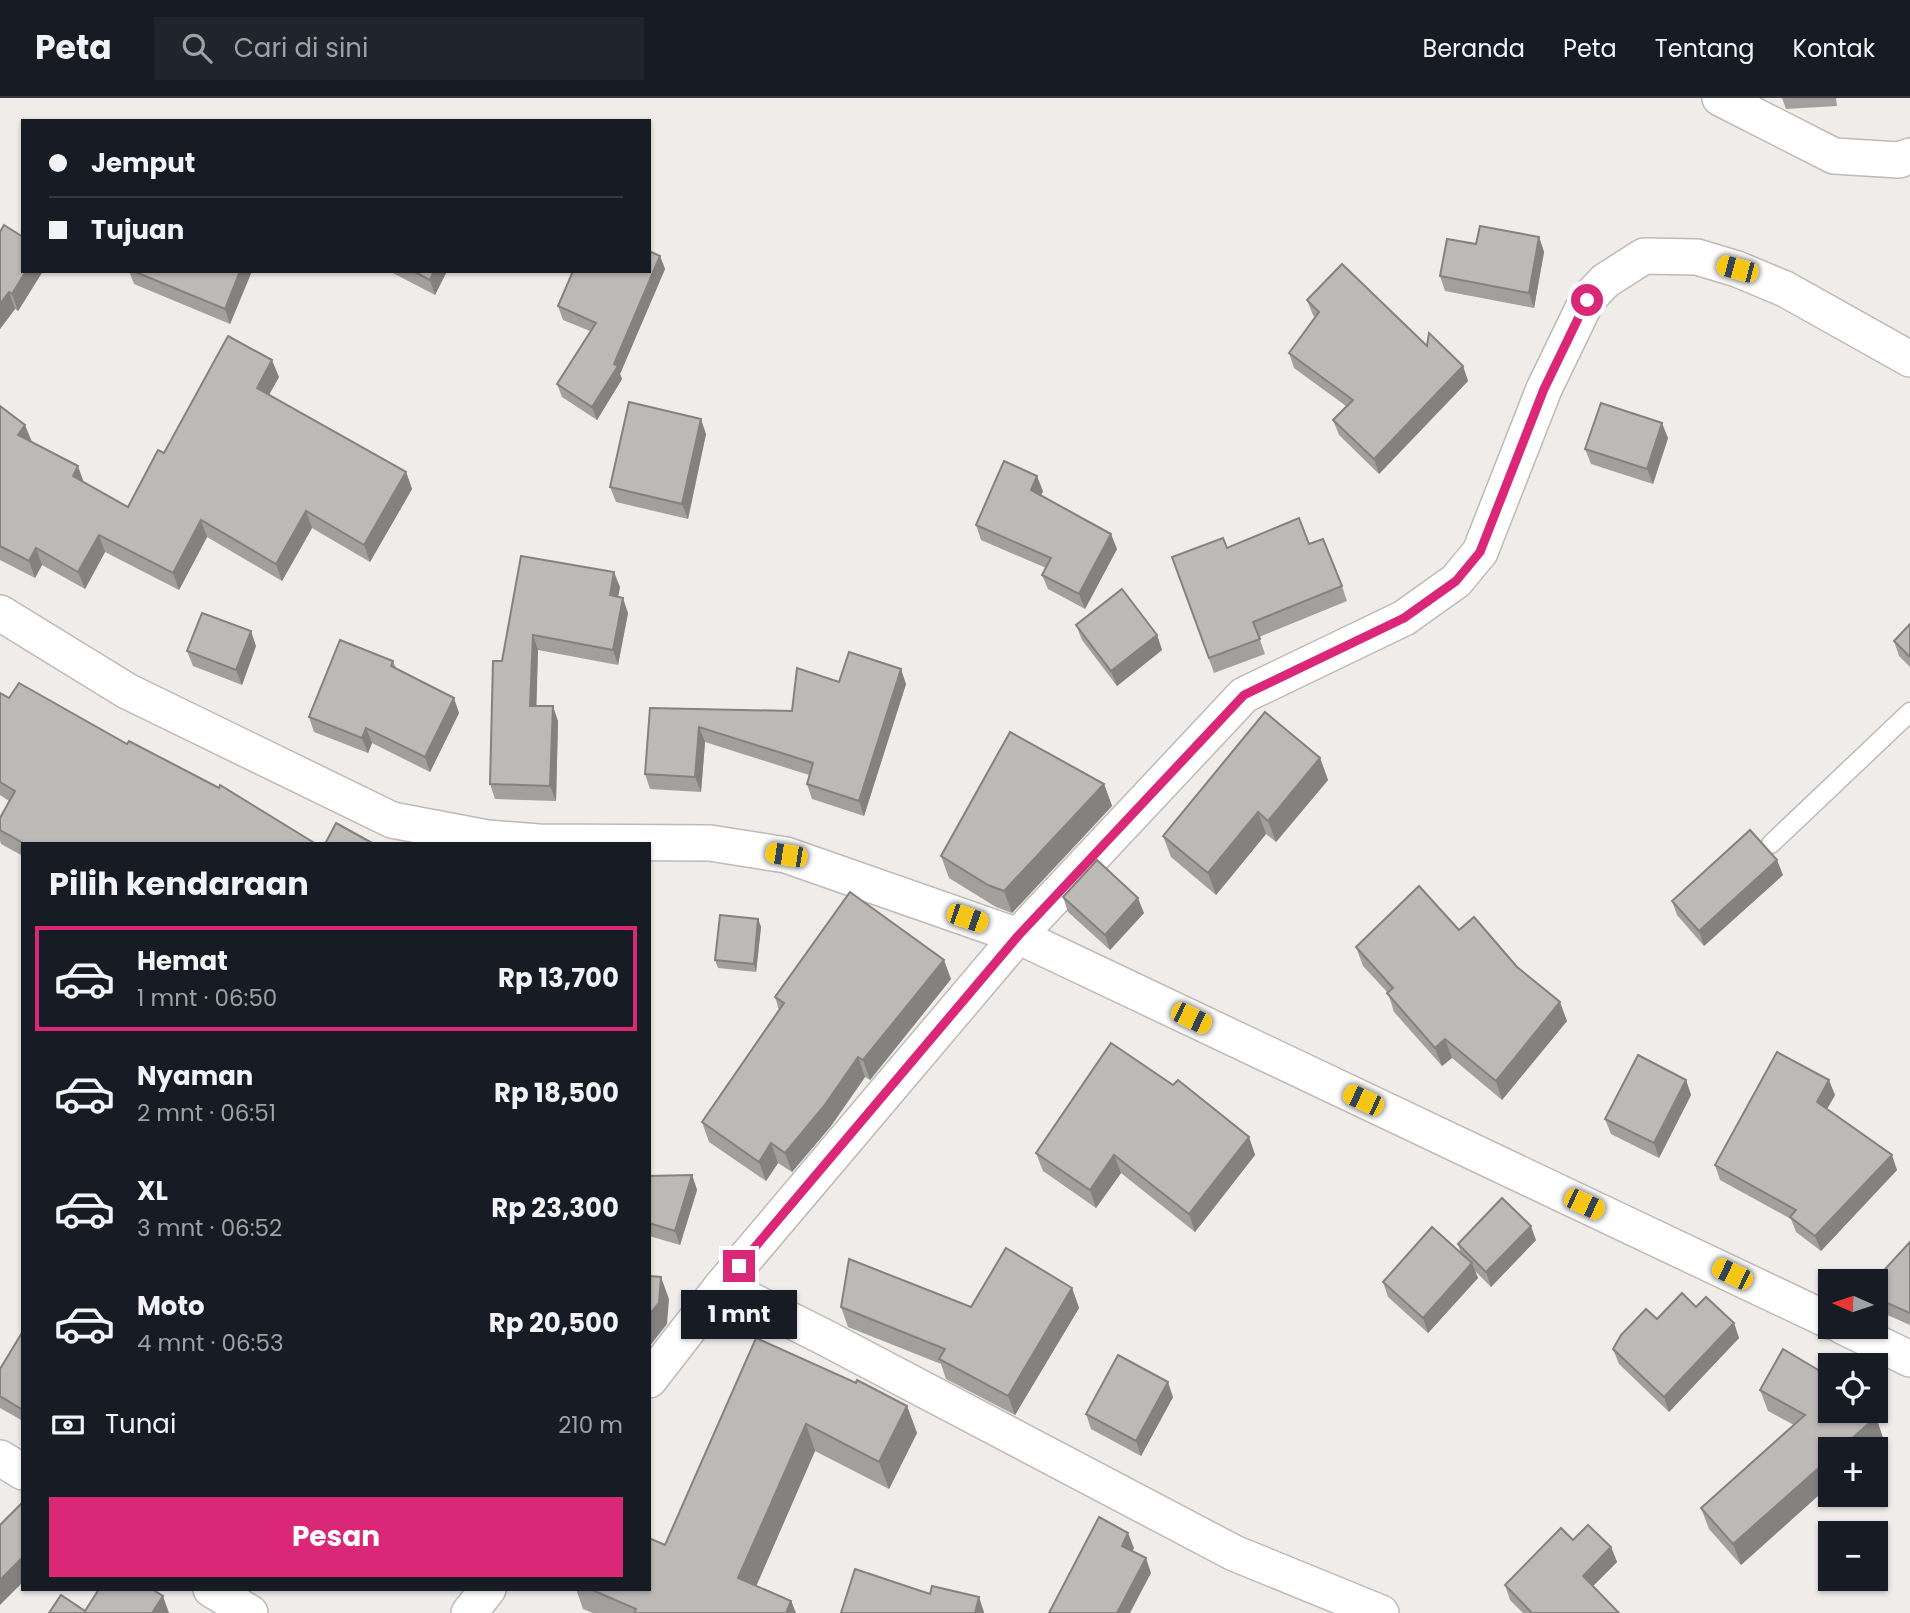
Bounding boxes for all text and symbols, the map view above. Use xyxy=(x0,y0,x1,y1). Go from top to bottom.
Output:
search box xyxy=(154,17,644,80)
text: Peta xyxy=(35,24,112,71)
icon: search xyxy=(178,29,216,67)
text: Cari di sini xyxy=(234,30,368,66)
text: Beranda xyxy=(1422,32,1525,65)
text: Peta xyxy=(1563,32,1617,65)
text: Tentang xyxy=(1655,32,1755,65)
text: Kontak xyxy=(1793,32,1875,65)
text: Jemput xyxy=(91,145,195,181)
text: Tujuan xyxy=(91,212,184,248)
car xyxy=(1714,253,1761,285)
route start xyxy=(1571,284,1603,316)
car xyxy=(764,841,809,869)
text: Pilih kendaraan xyxy=(49,861,309,906)
car xyxy=(944,901,991,935)
text: Hemat xyxy=(137,943,228,979)
icon: car xyxy=(53,947,116,1010)
text: Rp 13,700 xyxy=(498,960,619,996)
text: 1 mnt · 06:50 xyxy=(137,982,277,1014)
car xyxy=(1168,999,1215,1037)
text: Nyaman xyxy=(137,1058,253,1094)
icon: car xyxy=(53,1062,116,1125)
text: Rp 18,500 xyxy=(494,1075,619,1111)
car xyxy=(1340,1082,1387,1118)
text: 2 mnt · 06:51 xyxy=(137,1097,276,1129)
text: XL xyxy=(137,1173,168,1209)
icon: car xyxy=(53,1177,116,1240)
car xyxy=(1561,1186,1608,1222)
text: Rp 23,300 xyxy=(491,1190,619,1226)
text: 3 mnt · 06:52 xyxy=(137,1212,282,1244)
route end xyxy=(723,1250,755,1282)
car xyxy=(1709,1255,1756,1293)
north arrow xyxy=(1818,1269,1888,1339)
map controls xyxy=(1818,1269,1888,1591)
text: Moto xyxy=(137,1288,205,1324)
callout: 1 mnt xyxy=(681,1290,797,1340)
icon: car xyxy=(53,1292,116,1355)
text: 1 mnt xyxy=(708,1298,770,1330)
text: Rp 20,500 xyxy=(489,1305,619,1341)
text: 4 mnt · 06:53 xyxy=(137,1327,284,1359)
button: locate xyxy=(1818,1353,1888,1423)
icon: cash xyxy=(49,1406,87,1444)
text: Tunai xyxy=(105,1406,176,1442)
text: 210 m xyxy=(558,1409,623,1441)
button: + xyxy=(1818,1437,1888,1507)
button: Pesan xyxy=(49,1497,623,1577)
button: − xyxy=(1818,1521,1888,1591)

